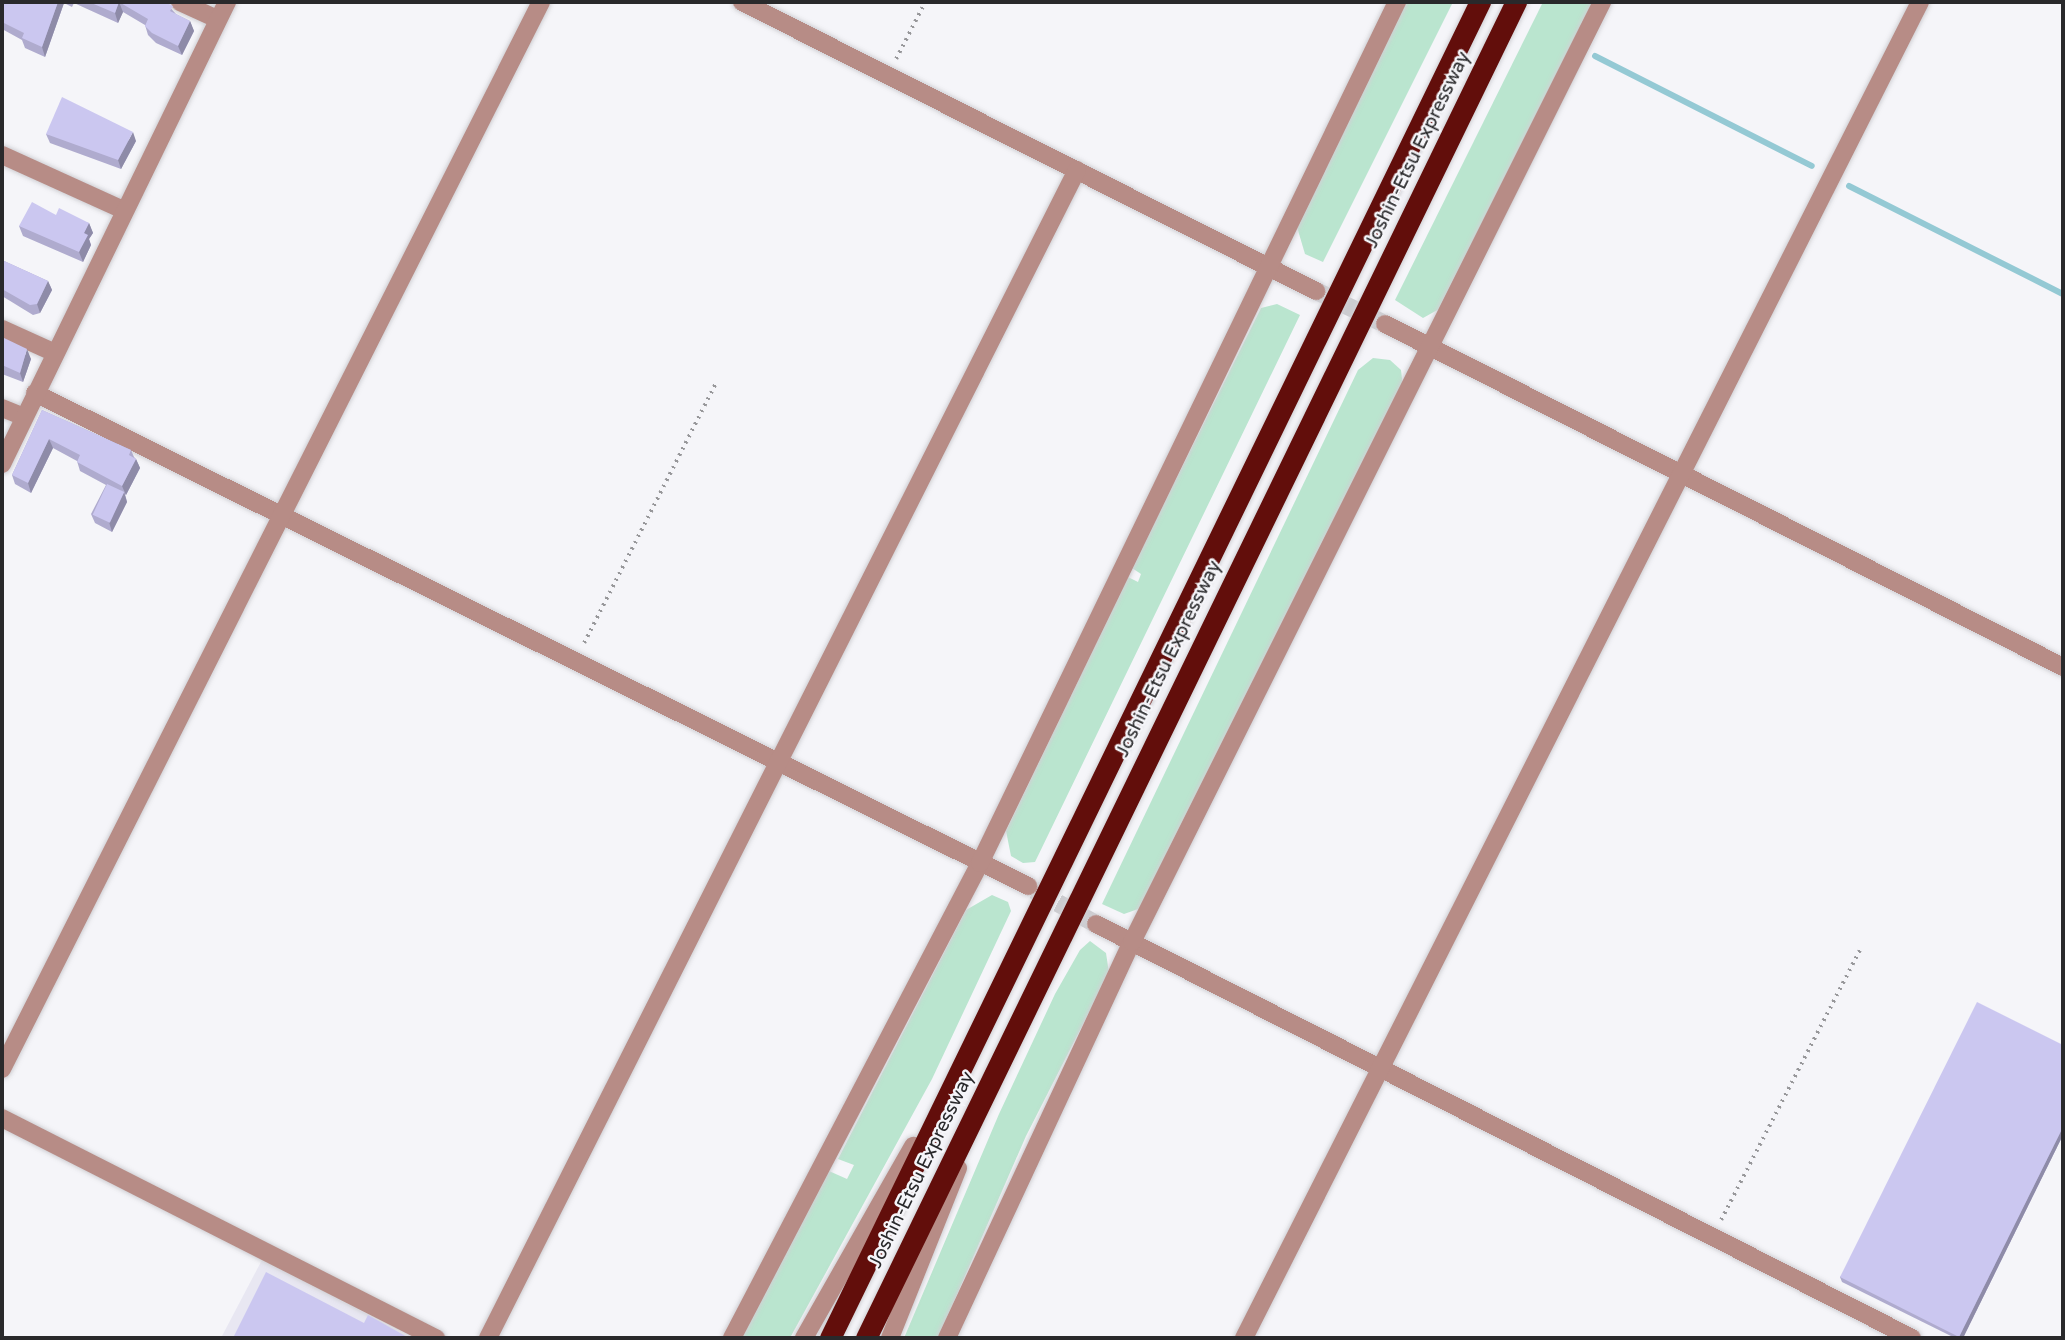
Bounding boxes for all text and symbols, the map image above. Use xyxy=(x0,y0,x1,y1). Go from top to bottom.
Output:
street label: Joshin-Etsu Expressway xyxy=(1360,48,1476,252)
street label: Joshin-Etsu Expressway xyxy=(1111,557,1227,761)
street label: Joshin-Etsu Expressway xyxy=(864,1068,980,1272)

